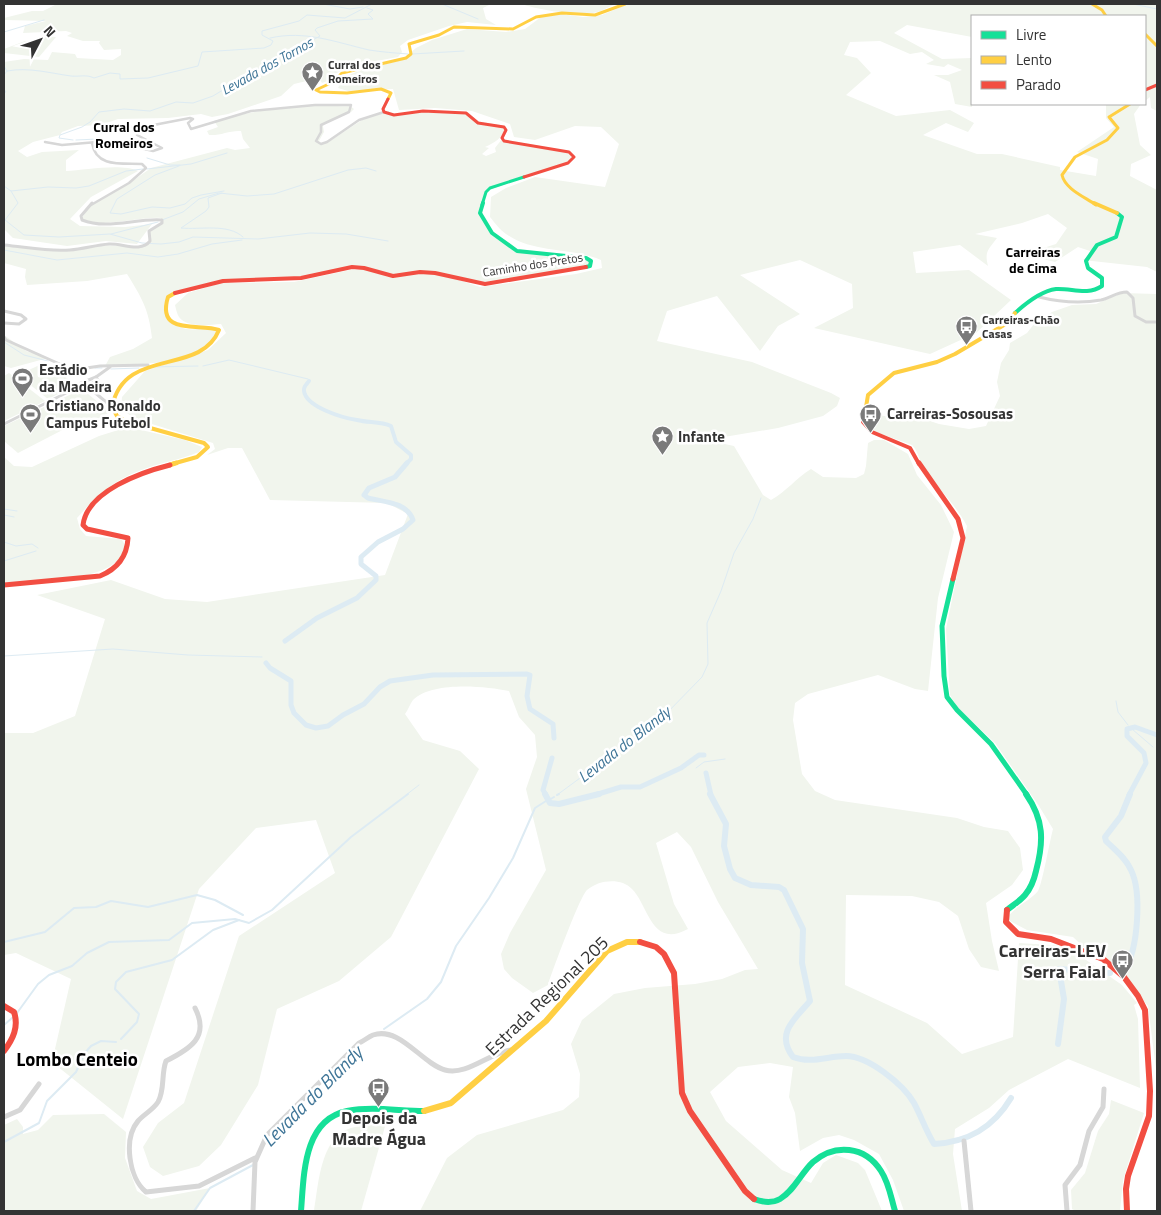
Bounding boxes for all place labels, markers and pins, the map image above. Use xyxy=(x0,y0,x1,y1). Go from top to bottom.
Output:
place label: Curral dos Romeiros xyxy=(328,55,381,88)
place icon: Curral dos Romeiros xyxy=(300,60,324,91)
place label: Carreiras-Chão Casas xyxy=(982,310,1060,343)
bus stop icon: Carreiras-Chão Casas xyxy=(954,315,978,346)
place label: Estádio da Madeira xyxy=(39,358,112,398)
sports icon: Estádio da Madeira xyxy=(11,367,35,398)
place label: Cristiano Ronaldo Campus Futebol xyxy=(46,394,161,434)
bus stop icon: Carreiras-Sosousas xyxy=(859,402,883,433)
place label: Carreiras-Sosousas xyxy=(887,402,1013,425)
sports icon: Cristiano Ronaldo Campus Futebol xyxy=(18,403,42,434)
place icon: Infante xyxy=(650,425,674,456)
place label: Infante xyxy=(678,425,725,448)
place label: Carreiras-LEV Serra Faial xyxy=(999,937,1106,985)
bus stop icon: Carreiras-LEV Serra Faial xyxy=(1110,949,1134,980)
bus stop icon: Depois da Madre Água xyxy=(367,1076,391,1107)
place label: Depois da Madre Água xyxy=(332,1104,426,1152)

